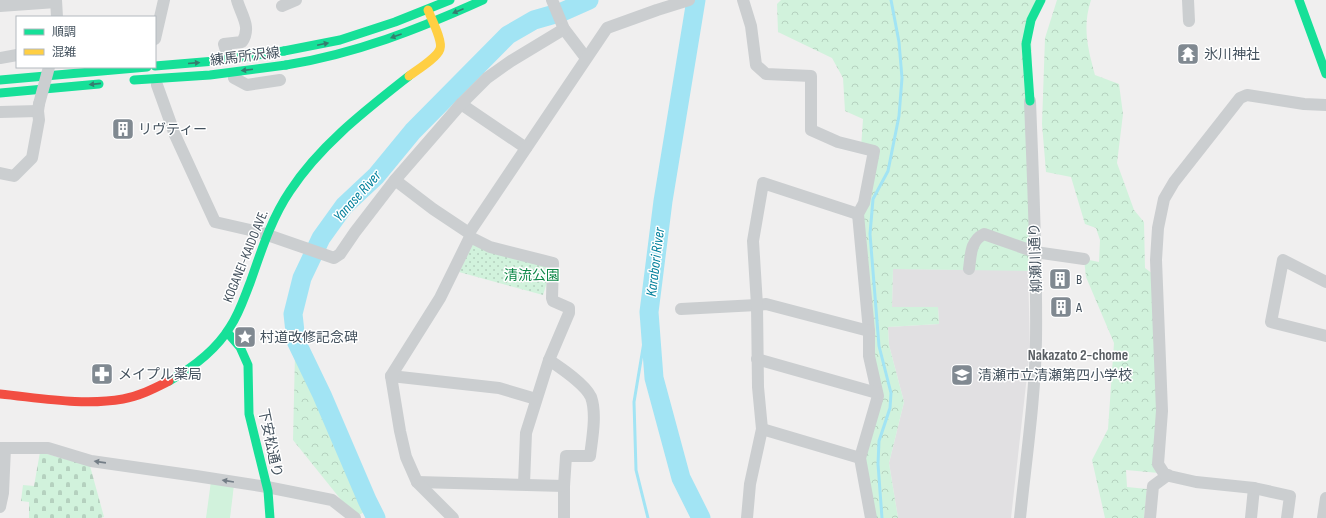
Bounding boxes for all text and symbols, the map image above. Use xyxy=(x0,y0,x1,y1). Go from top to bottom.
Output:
one-way arrow xyxy=(451,9,463,15)
legend xyxy=(16,16,156,68)
text: 順調 xyxy=(52,25,76,40)
one-way arrow xyxy=(390,33,402,39)
one-way arrow xyxy=(317,40,329,46)
temple icon: 氷川神社 xyxy=(1175,41,1201,67)
street label: 練馬所沢線 xyxy=(209,44,281,69)
text: 混雑 xyxy=(52,45,76,60)
place label: 氷川神社 xyxy=(1204,46,1260,63)
one-way arrow xyxy=(188,59,200,66)
one-way arrow xyxy=(241,67,253,73)
one-way arrow xyxy=(89,81,101,88)
building icon: リヴティー xyxy=(110,116,136,142)
place label: リヴティー xyxy=(138,121,207,138)
water label: Yanase River xyxy=(329,166,386,226)
street label: KOGANEI-KAIDO AVE. xyxy=(219,207,272,305)
street label: 柳瀬川通り xyxy=(1026,223,1045,293)
water label: Karabori River xyxy=(642,226,669,298)
building icon: B xyxy=(1047,266,1073,292)
park label: 清流公園 xyxy=(504,267,560,284)
place label: B xyxy=(1076,271,1082,288)
building icon: A xyxy=(1048,294,1074,320)
place label: A xyxy=(1075,299,1083,316)
place icon: 村道改修記念碑 xyxy=(232,324,258,350)
place label: 村道改修記念碑 xyxy=(260,329,358,346)
district label: Nakazato 2-chome xyxy=(1028,346,1128,365)
pharmacy icon: メイプル薬局 xyxy=(89,361,115,387)
school or university icon: 清瀬市立清瀬第四小学校 xyxy=(949,362,975,388)
place label: メイプル薬局 xyxy=(118,366,202,383)
place label: 清瀬市立清瀬第四小学校 xyxy=(978,367,1132,384)
street label: 下安松通り xyxy=(255,407,286,479)
one-way arrow xyxy=(93,459,106,465)
one-way arrow xyxy=(222,478,234,484)

